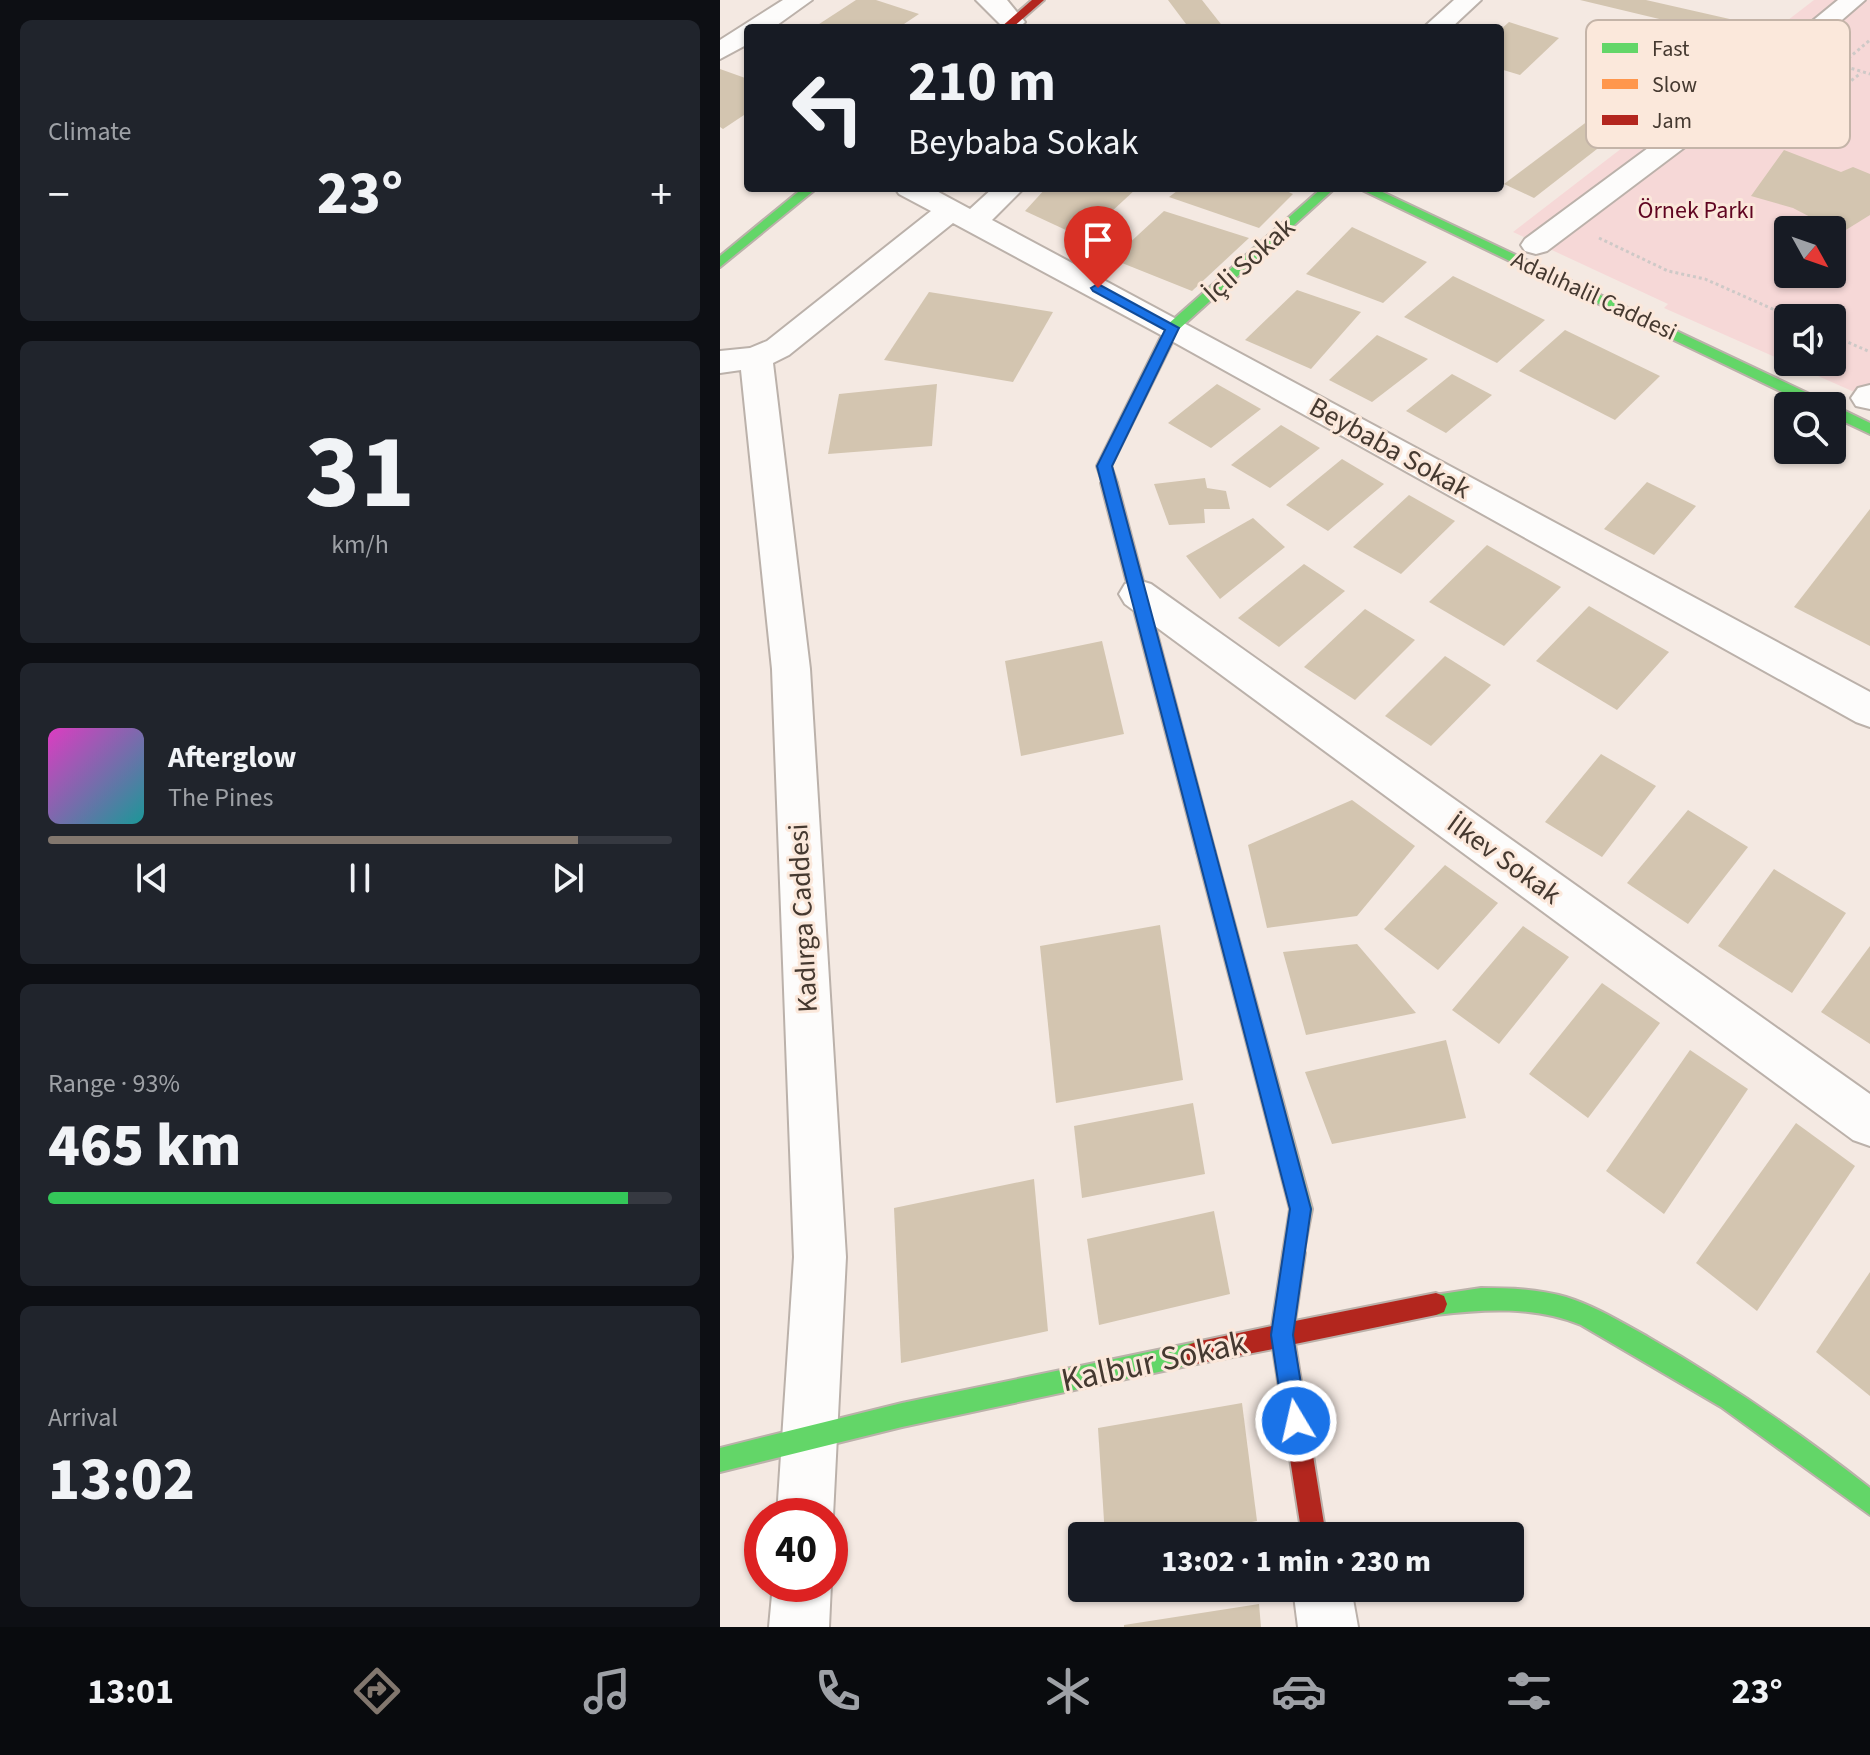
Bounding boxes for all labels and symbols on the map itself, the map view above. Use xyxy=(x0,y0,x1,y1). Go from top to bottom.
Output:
legend xyxy=(1586,20,1850,148)
text: Fast xyxy=(1652,33,1690,65)
text: Slow xyxy=(1652,69,1697,101)
text: Jam xyxy=(1652,105,1692,137)
park label: Örnek Parkı xyxy=(1638,193,1754,228)
pin xyxy=(1064,206,1132,288)
street label: İçli Sokak xyxy=(1194,208,1304,312)
north arrow xyxy=(1774,216,1846,288)
street label: Adalıhalil Caddesi xyxy=(1506,242,1682,350)
street label: Beybaba Sokak xyxy=(1302,387,1478,509)
street label: İlkev Sokak xyxy=(1439,804,1569,914)
street label: Kadırga Caddesi xyxy=(778,822,828,1014)
street label: Kalbur Sokak xyxy=(1057,1318,1251,1406)
position arrow xyxy=(1254,1379,1338,1463)
speed limit sign: 40 xyxy=(744,1498,848,1602)

